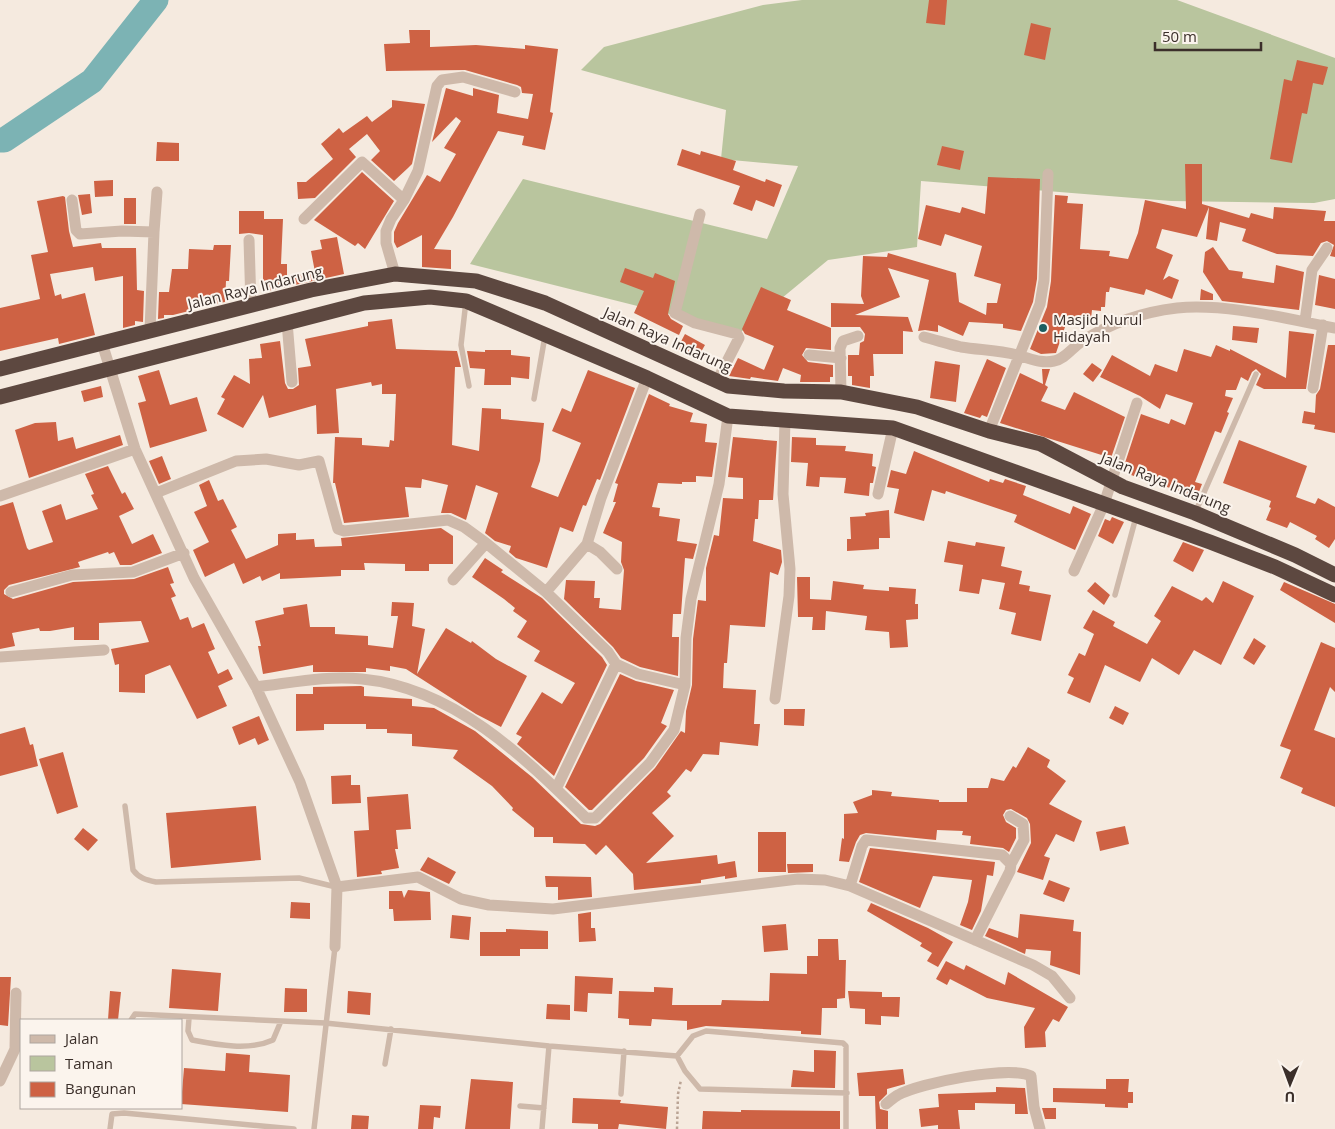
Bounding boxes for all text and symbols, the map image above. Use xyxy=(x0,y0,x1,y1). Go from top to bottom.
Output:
scale bar xyxy=(1155,20,1261,52)
text: 50 m xyxy=(1162,26,1197,46)
street label: Jalan Raya Indarung xyxy=(183,261,325,314)
street label: Jalan Raya Indarung xyxy=(599,301,735,376)
place label: Masjid Nurul Hidayah xyxy=(1053,309,1142,346)
marker: Masjid Nurul Hidayah xyxy=(1037,322,1049,334)
street label: Jalan Raya Indarung xyxy=(1096,446,1234,517)
legend xyxy=(20,1019,182,1109)
text: Jalan xyxy=(63,1028,99,1048)
text: Taman xyxy=(65,1053,113,1073)
north arrow xyxy=(1265,1059,1315,1109)
text: Bangunan xyxy=(65,1078,136,1098)
text: U xyxy=(1284,1088,1295,1107)

